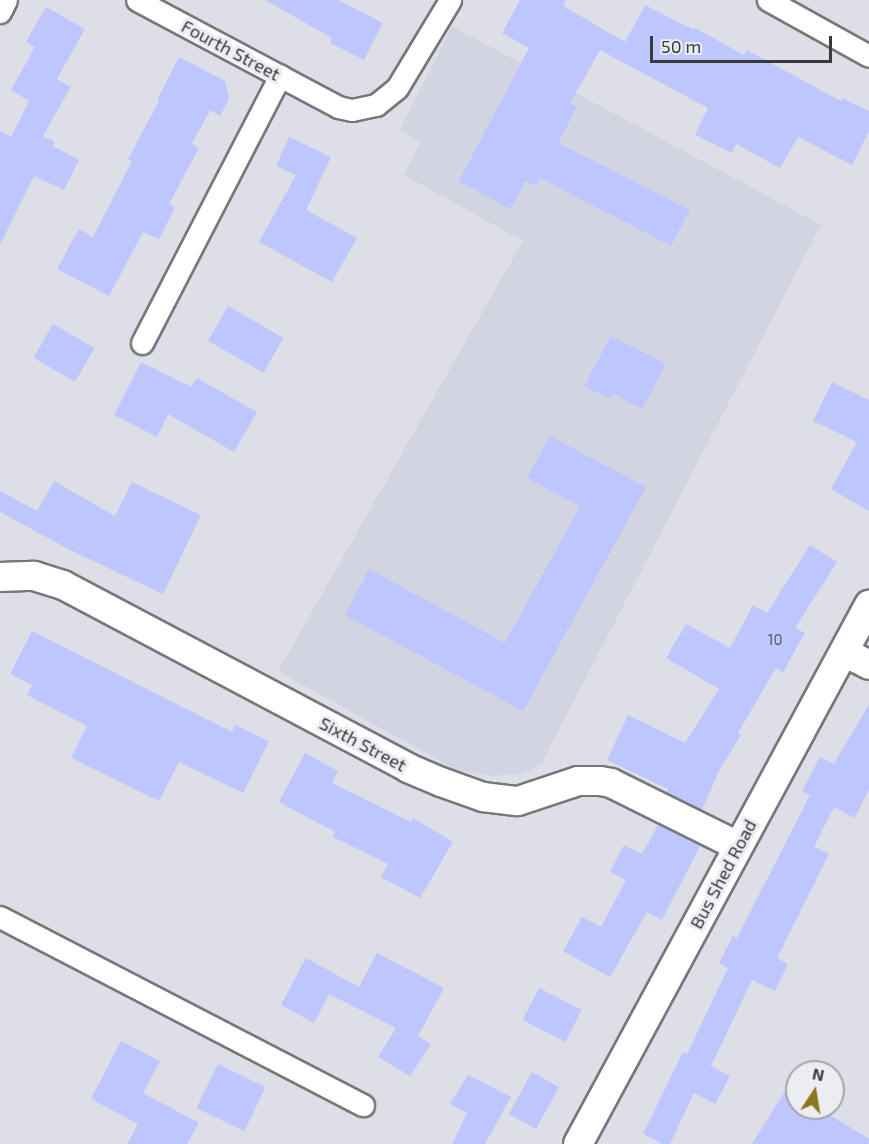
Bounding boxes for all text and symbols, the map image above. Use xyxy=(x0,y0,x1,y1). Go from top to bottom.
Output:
street label: Fourth Street xyxy=(178,15,284,85)
scale bar xyxy=(653,24,834,62)
text: 50 m xyxy=(661,35,701,57)
house number: 10 xyxy=(767,631,783,649)
street label: Sixth Street xyxy=(316,712,410,776)
street label: Bus Shed Road xyxy=(685,816,761,932)
north arrow xyxy=(785,1060,845,1120)
text: N xyxy=(811,1063,826,1084)

